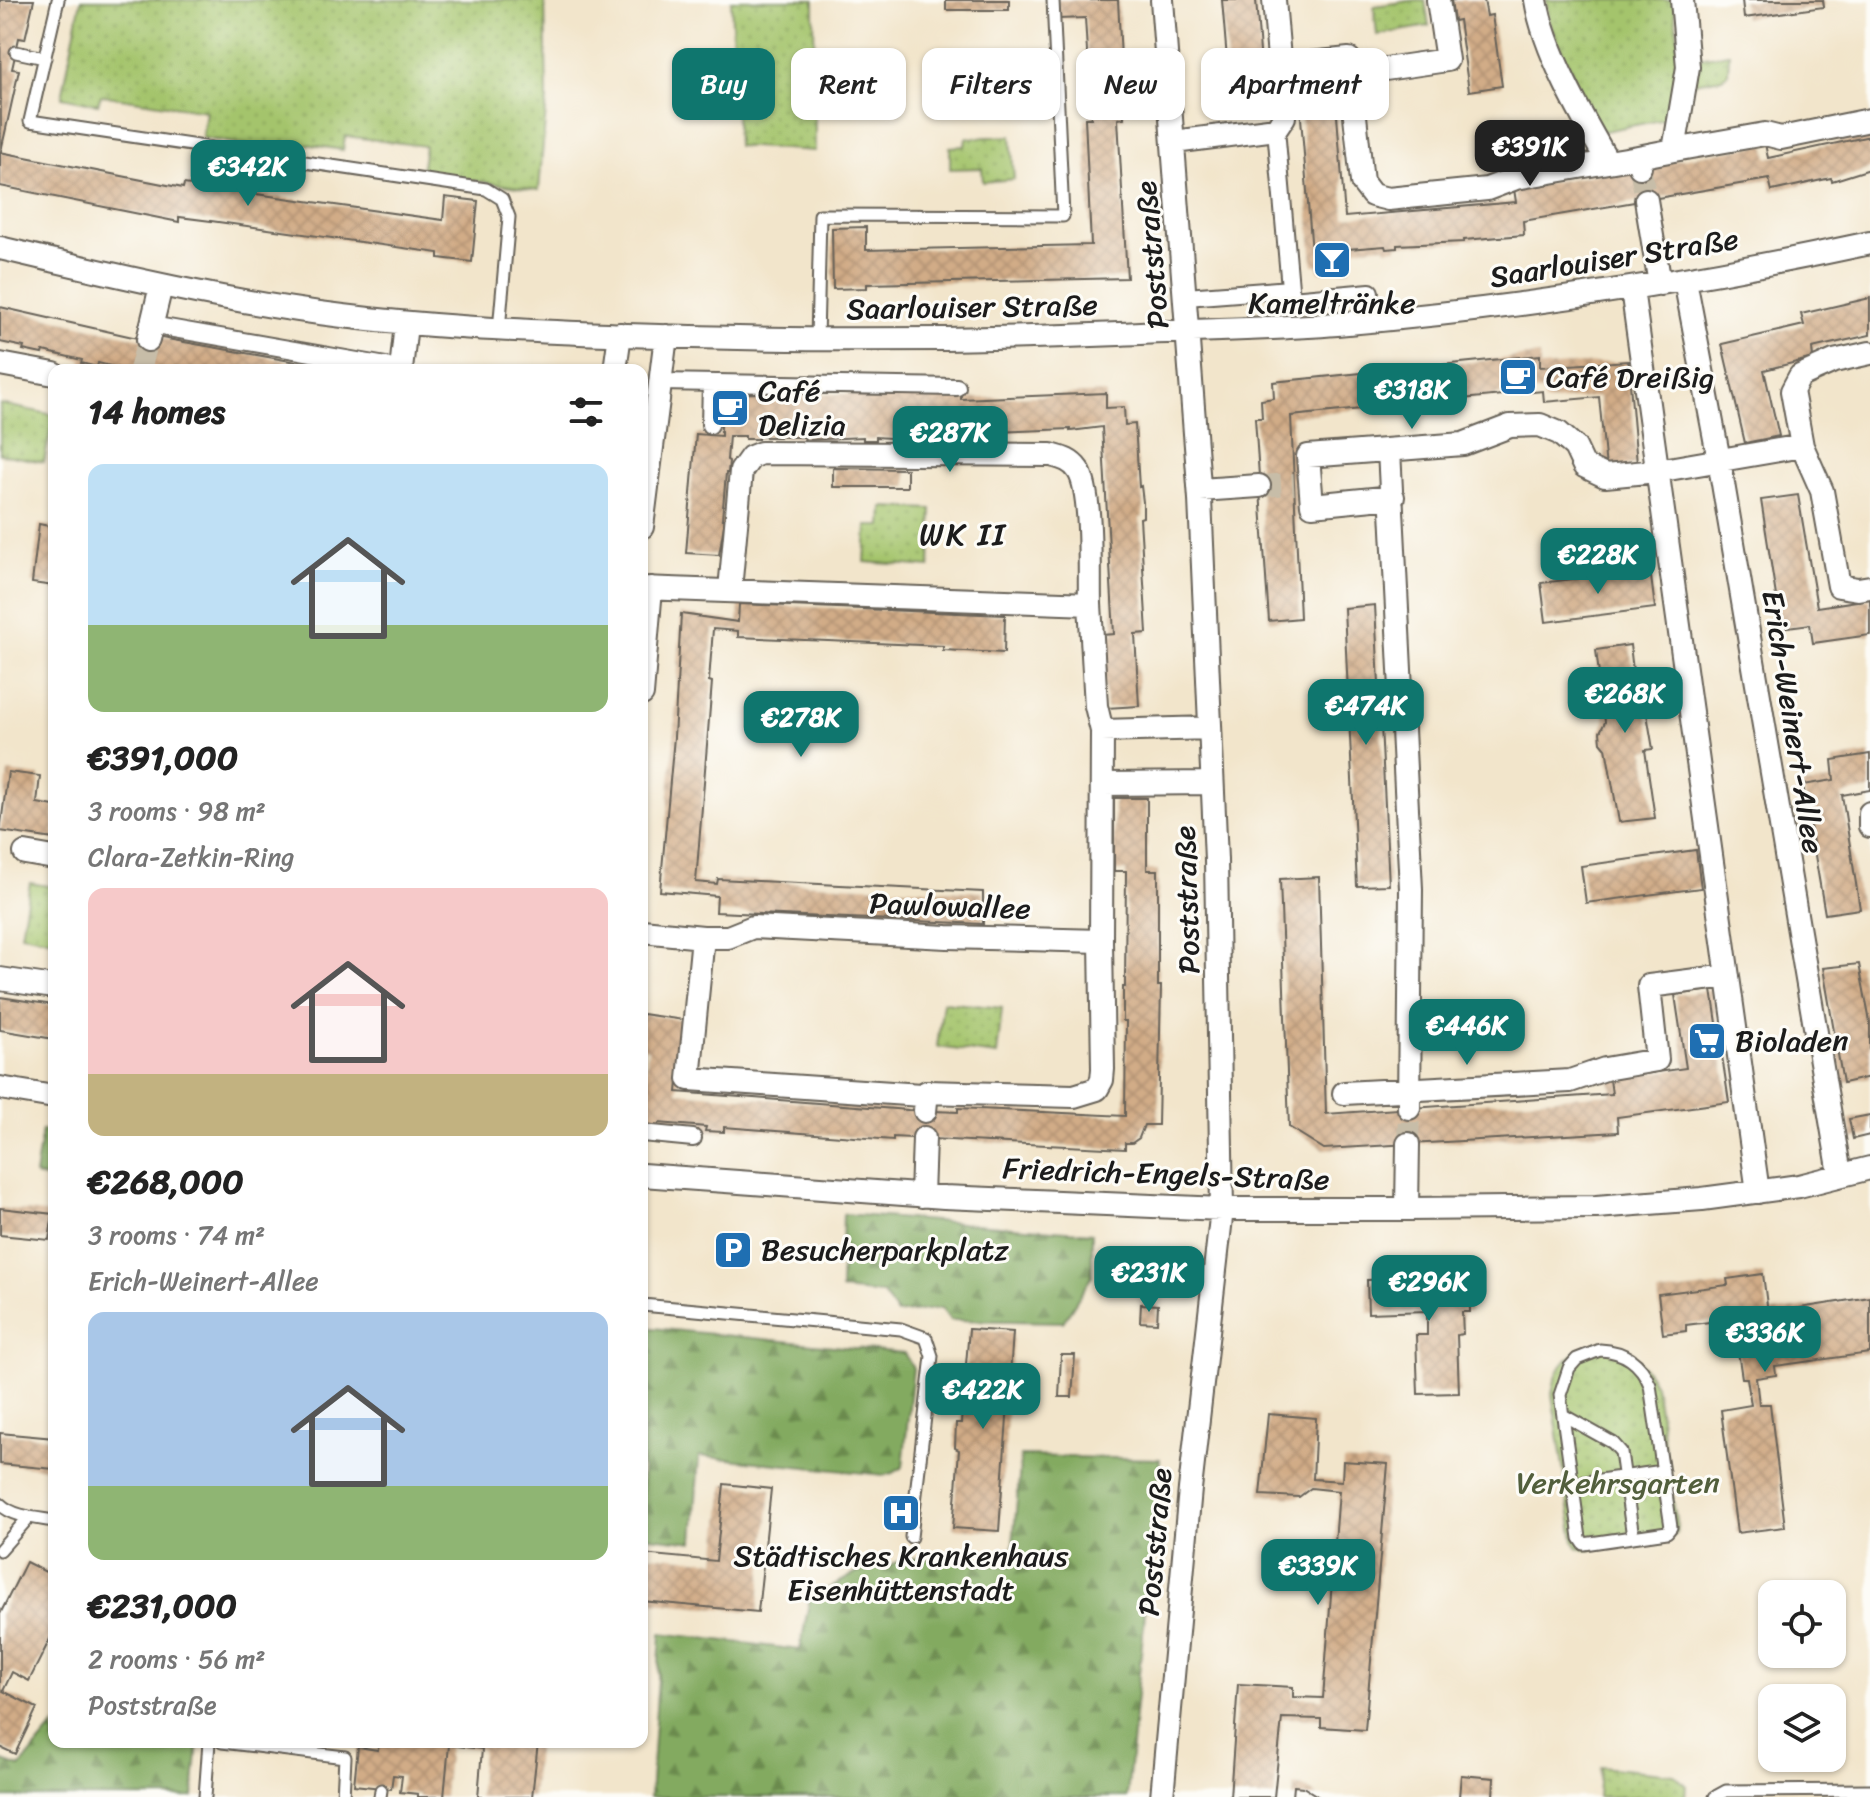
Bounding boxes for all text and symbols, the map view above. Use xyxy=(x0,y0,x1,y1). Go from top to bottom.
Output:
chip: Buy xyxy=(672,48,775,120)
chip: Rent xyxy=(791,48,906,120)
chip: Filters xyxy=(922,48,1060,120)
chip: New xyxy=(1076,48,1185,120)
chip: Apartment xyxy=(1201,48,1389,120)
pin: €391K xyxy=(1474,120,1586,188)
text: €391K xyxy=(1493,123,1567,169)
pin: €342K xyxy=(192,140,304,208)
text: €342K xyxy=(209,143,287,189)
street label: Poststraße xyxy=(1119,179,1185,331)
street label: Saarlouiser Straße xyxy=(1486,212,1742,304)
bar icon: Kameltränke xyxy=(1311,239,1353,281)
place label: Kameltränke xyxy=(1248,276,1416,330)
street label: Saarlouiser Straße xyxy=(846,278,1098,336)
place label: Café Dreißig xyxy=(1546,350,1714,404)
cafe icon: Café Dreißig xyxy=(1497,356,1539,398)
pin: €318K xyxy=(1356,363,1468,431)
place label: Café Delizia xyxy=(758,364,846,452)
text: €318K xyxy=(1375,366,1449,412)
text: 14 homes xyxy=(88,382,225,442)
cafe icon: Café Delizia xyxy=(709,387,751,429)
icon: filters xyxy=(564,390,608,434)
pin: €287K xyxy=(894,406,1006,474)
text: €287K xyxy=(911,409,989,455)
district label: WK II xyxy=(919,506,1007,563)
icon: home xyxy=(276,516,420,660)
pin: €228K xyxy=(1542,528,1654,596)
text: €228K xyxy=(1559,531,1637,577)
street label: Erich-Weinert-Allee xyxy=(1746,586,1840,858)
pin: €268K xyxy=(1569,667,1681,735)
text: €268K xyxy=(1586,670,1664,716)
pin: €474K xyxy=(1310,679,1422,747)
text: €474K xyxy=(1326,682,1406,728)
pin: €278K xyxy=(745,691,857,759)
text: €278K xyxy=(762,694,840,740)
text: €391,000 xyxy=(88,728,238,788)
text: 3 rooms · 98 m² xyxy=(88,788,266,834)
street label: Poststraße xyxy=(1157,825,1217,975)
text: Clara-Zetkin-Ring xyxy=(88,834,294,880)
street label: Pawlowallee xyxy=(868,876,1032,936)
icon: home xyxy=(276,940,420,1084)
pin: €446K xyxy=(1411,999,1523,1067)
text: €446K xyxy=(1427,1002,1507,1048)
place label: Bioladen xyxy=(1735,1014,1849,1068)
supermarket icon: Bioladen xyxy=(1686,1020,1728,1062)
street label: Friedrich-Engels-Straße xyxy=(1002,1141,1330,1207)
text: €268,000 xyxy=(88,1152,244,1212)
text: 3 rooms · 74 m² xyxy=(88,1212,265,1258)
place label: Besucherparkplatz xyxy=(761,1223,1009,1277)
parking icon: Besucherparkplatz xyxy=(712,1229,754,1271)
pin: €231K xyxy=(1093,1246,1205,1314)
text: €231K xyxy=(1112,1249,1186,1295)
pin: €296K xyxy=(1373,1255,1485,1323)
text: Erich-Weinert-Allee xyxy=(88,1258,319,1304)
text: €296K xyxy=(1390,1258,1468,1304)
pin: €336K xyxy=(1709,1306,1821,1374)
text: €336K xyxy=(1727,1309,1803,1355)
pin: €422K xyxy=(927,1363,1039,1431)
icon: home xyxy=(276,1364,420,1508)
text: €422K xyxy=(943,1366,1023,1412)
park label: Verkehrsgarten xyxy=(1516,1456,1720,1510)
street label: Poststraße xyxy=(1122,1466,1188,1618)
hospital icon: Städtisches Krankenhaus Eisenhüttenstadt xyxy=(880,1492,922,1534)
place label: Städtisches Krankenhaus Eisenhüttenstadt xyxy=(734,1529,1069,1617)
pin: €339K xyxy=(1262,1539,1374,1607)
text: €339K xyxy=(1279,1542,1357,1588)
text: €231,000 xyxy=(88,1576,237,1636)
map controls xyxy=(1758,1580,1846,1772)
button: locate xyxy=(1758,1580,1846,1668)
text: 2 rooms · 56 m² xyxy=(88,1636,266,1682)
text: Poststraße xyxy=(88,1682,217,1728)
button: layers xyxy=(1758,1684,1846,1772)

